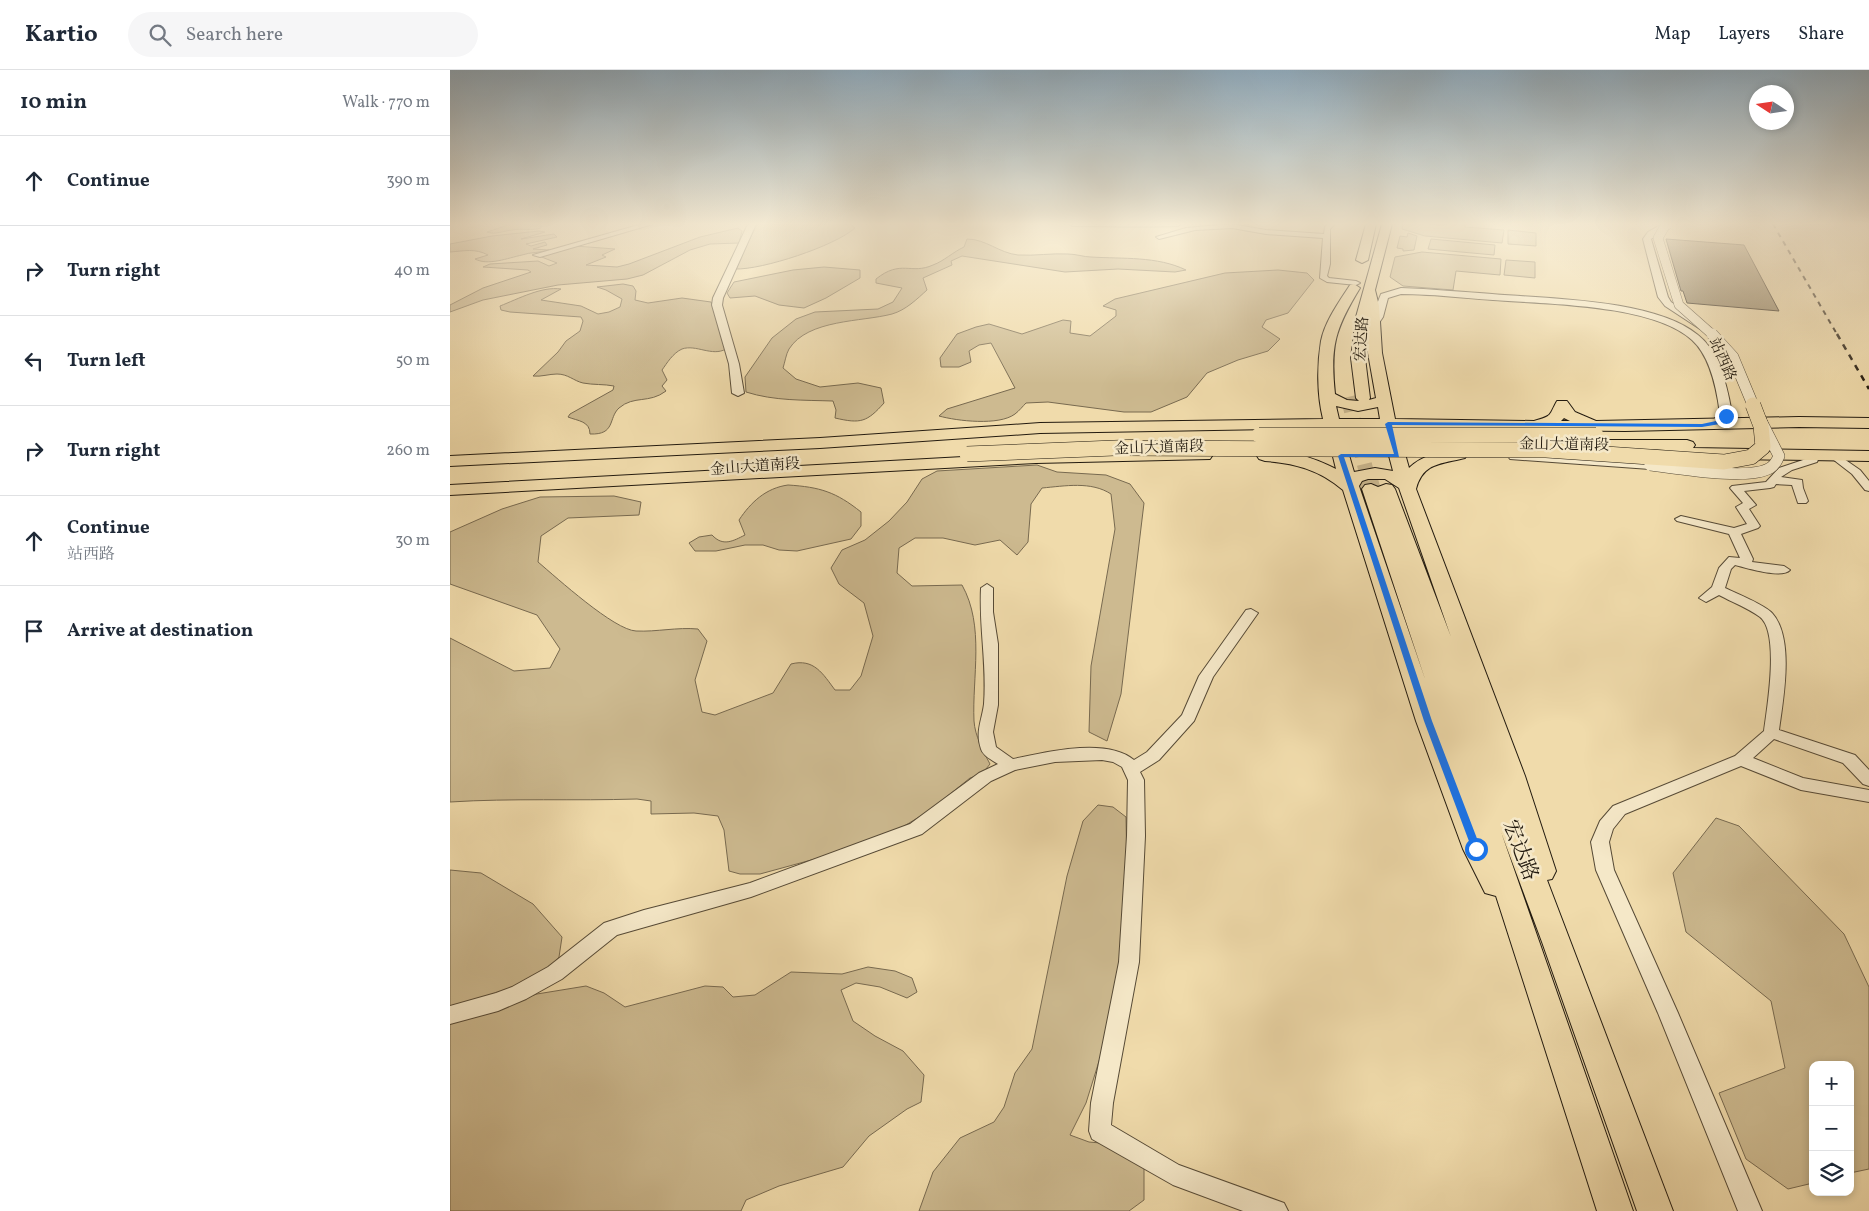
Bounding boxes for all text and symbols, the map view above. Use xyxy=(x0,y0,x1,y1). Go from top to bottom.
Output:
search box xyxy=(128,12,478,57)
text: Kartio xyxy=(25,18,98,52)
icon: search xyxy=(146,21,174,49)
text: Search here xyxy=(186,22,283,48)
text: Map xyxy=(1654,22,1690,47)
text: Layers xyxy=(1718,22,1770,47)
text: Share xyxy=(1798,22,1844,47)
north arrow xyxy=(1749,85,1794,130)
text: 10 min xyxy=(20,88,87,117)
text: Walk · 770 m xyxy=(342,92,430,114)
icon: ahead xyxy=(20,167,48,195)
text: Continue xyxy=(67,168,150,194)
text: 390 m xyxy=(387,170,430,192)
icon: right xyxy=(20,257,48,285)
text: Turn right xyxy=(67,258,160,284)
text: 40 m xyxy=(394,260,430,282)
street label: 宏达路 xyxy=(1350,316,1375,362)
street label: 站西路 xyxy=(1703,335,1740,384)
icon: left xyxy=(20,347,48,375)
text: Turn left xyxy=(67,348,146,374)
text: 50 m xyxy=(396,350,430,372)
route end xyxy=(1715,405,1738,428)
street label: 金山大道南段 xyxy=(1519,434,1609,457)
street label: 金山大道南段 xyxy=(1114,436,1204,461)
icon: right xyxy=(20,437,48,465)
text: Turn right xyxy=(67,438,160,464)
text: 260 m xyxy=(386,440,430,462)
street label: 金山大道南段 xyxy=(709,454,801,481)
text: Continue xyxy=(67,515,150,541)
icon: ahead xyxy=(20,527,48,555)
text: 30 m xyxy=(395,530,430,552)
text: 站西路 xyxy=(67,544,115,566)
icon: arrive xyxy=(20,617,48,645)
text: Arrive at destination xyxy=(67,618,253,644)
street label: 宏达路 xyxy=(1495,816,1544,885)
route start xyxy=(1465,838,1488,861)
map controls xyxy=(1809,1061,1854,1196)
button: + xyxy=(1809,1061,1854,1106)
button: − xyxy=(1809,1106,1854,1151)
button: layers xyxy=(1809,1151,1854,1196)

